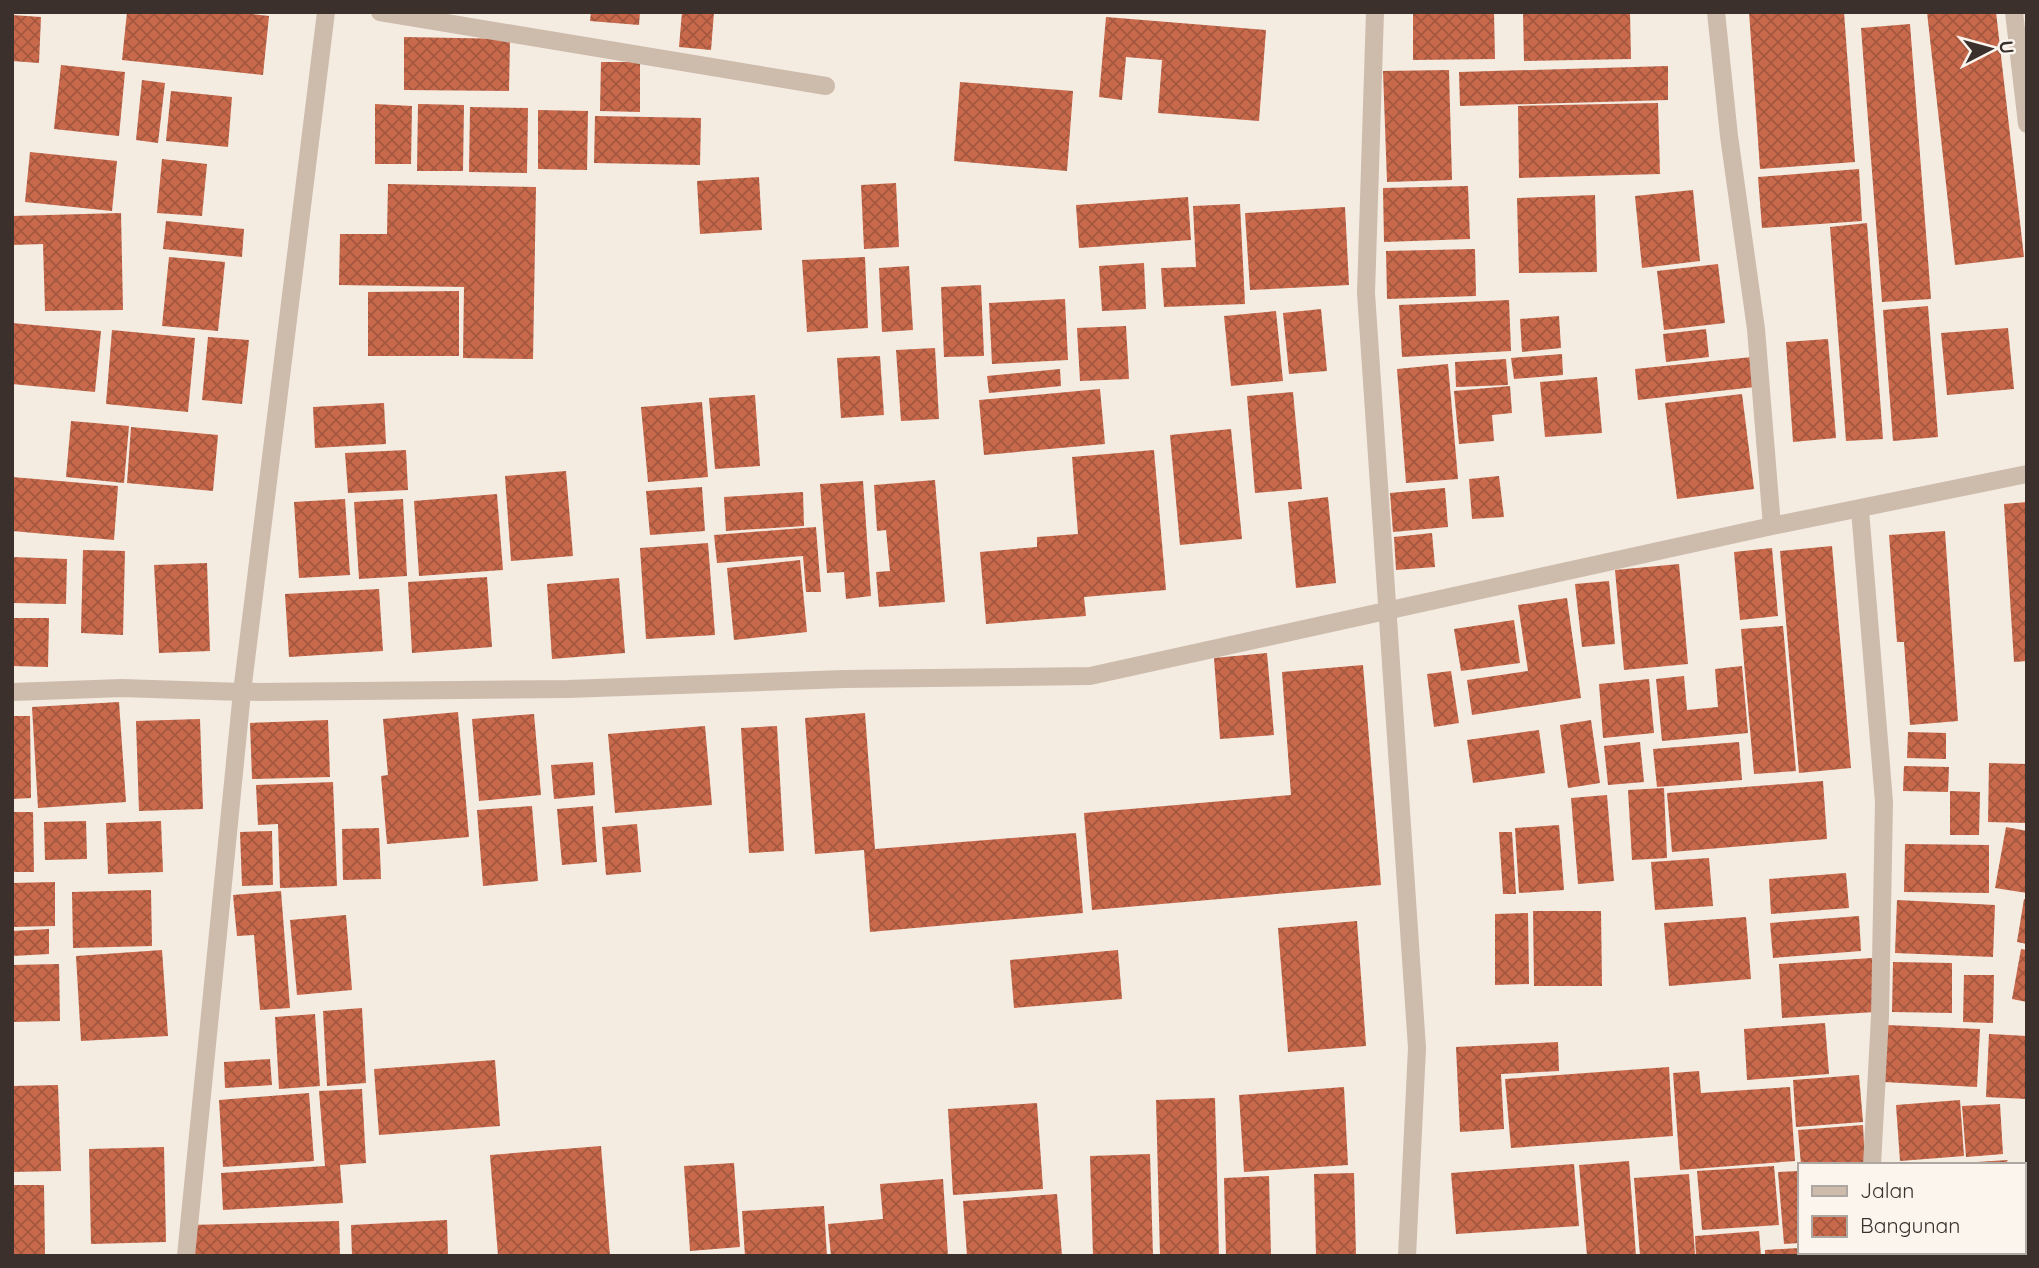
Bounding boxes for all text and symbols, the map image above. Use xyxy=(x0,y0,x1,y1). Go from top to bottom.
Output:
north arrow xyxy=(1955,14,2025,84)
text: U xyxy=(1994,39,2020,55)
legend xyxy=(1798,1163,2025,1254)
text: Jalan xyxy=(1860,1177,1914,1203)
text: Bangunan xyxy=(1860,1212,1960,1238)

